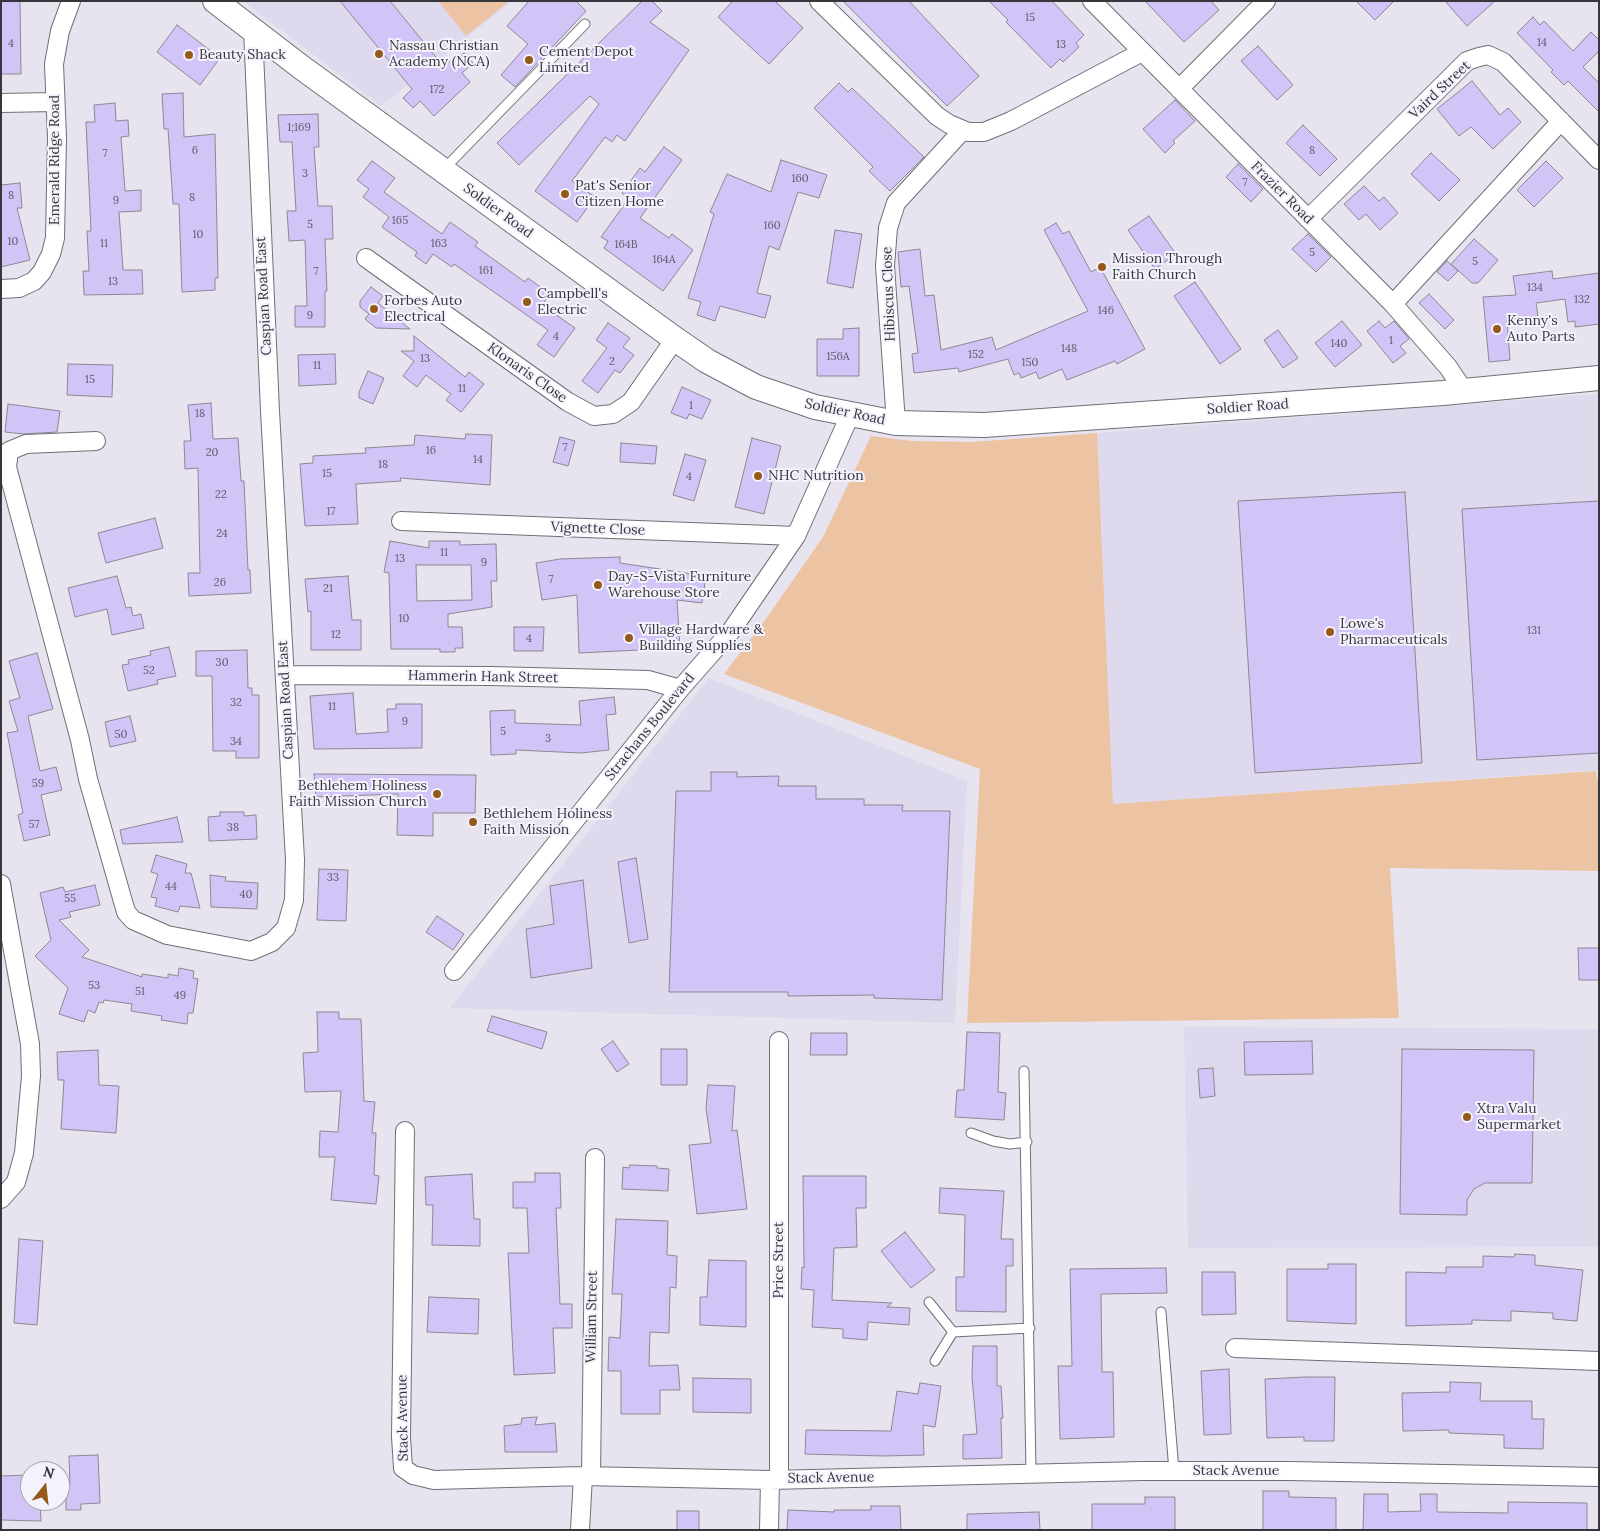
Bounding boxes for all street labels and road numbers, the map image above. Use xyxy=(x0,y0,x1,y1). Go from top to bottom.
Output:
street label: Vaird Street xyxy=(1406,57,1474,123)
street label: Emerald Ridge Road xyxy=(47,95,63,225)
street label: Frazier Road xyxy=(1247,158,1317,228)
street label: Soldier Road xyxy=(460,180,536,242)
street label: Caspian Road East xyxy=(252,236,276,356)
street label: Hibiscus Close xyxy=(879,246,899,342)
street label: Klonaris Close xyxy=(484,339,570,407)
street label: Soldier Road xyxy=(803,395,887,429)
street label: Soldier Road xyxy=(1206,396,1290,418)
street label: Vignette Close xyxy=(550,519,646,539)
street label: Caspian Road East xyxy=(274,640,298,760)
street label: Hammerin Hank Street xyxy=(408,667,558,687)
street label: Strachans Boulevard xyxy=(602,670,698,784)
street label: Price Street xyxy=(771,1222,787,1298)
street label: William Street xyxy=(583,1271,601,1363)
street label: Stack Avenue xyxy=(394,1375,412,1461)
street label: Stack Avenue xyxy=(1193,1463,1279,1479)
street label: Stack Avenue xyxy=(788,1469,874,1487)

